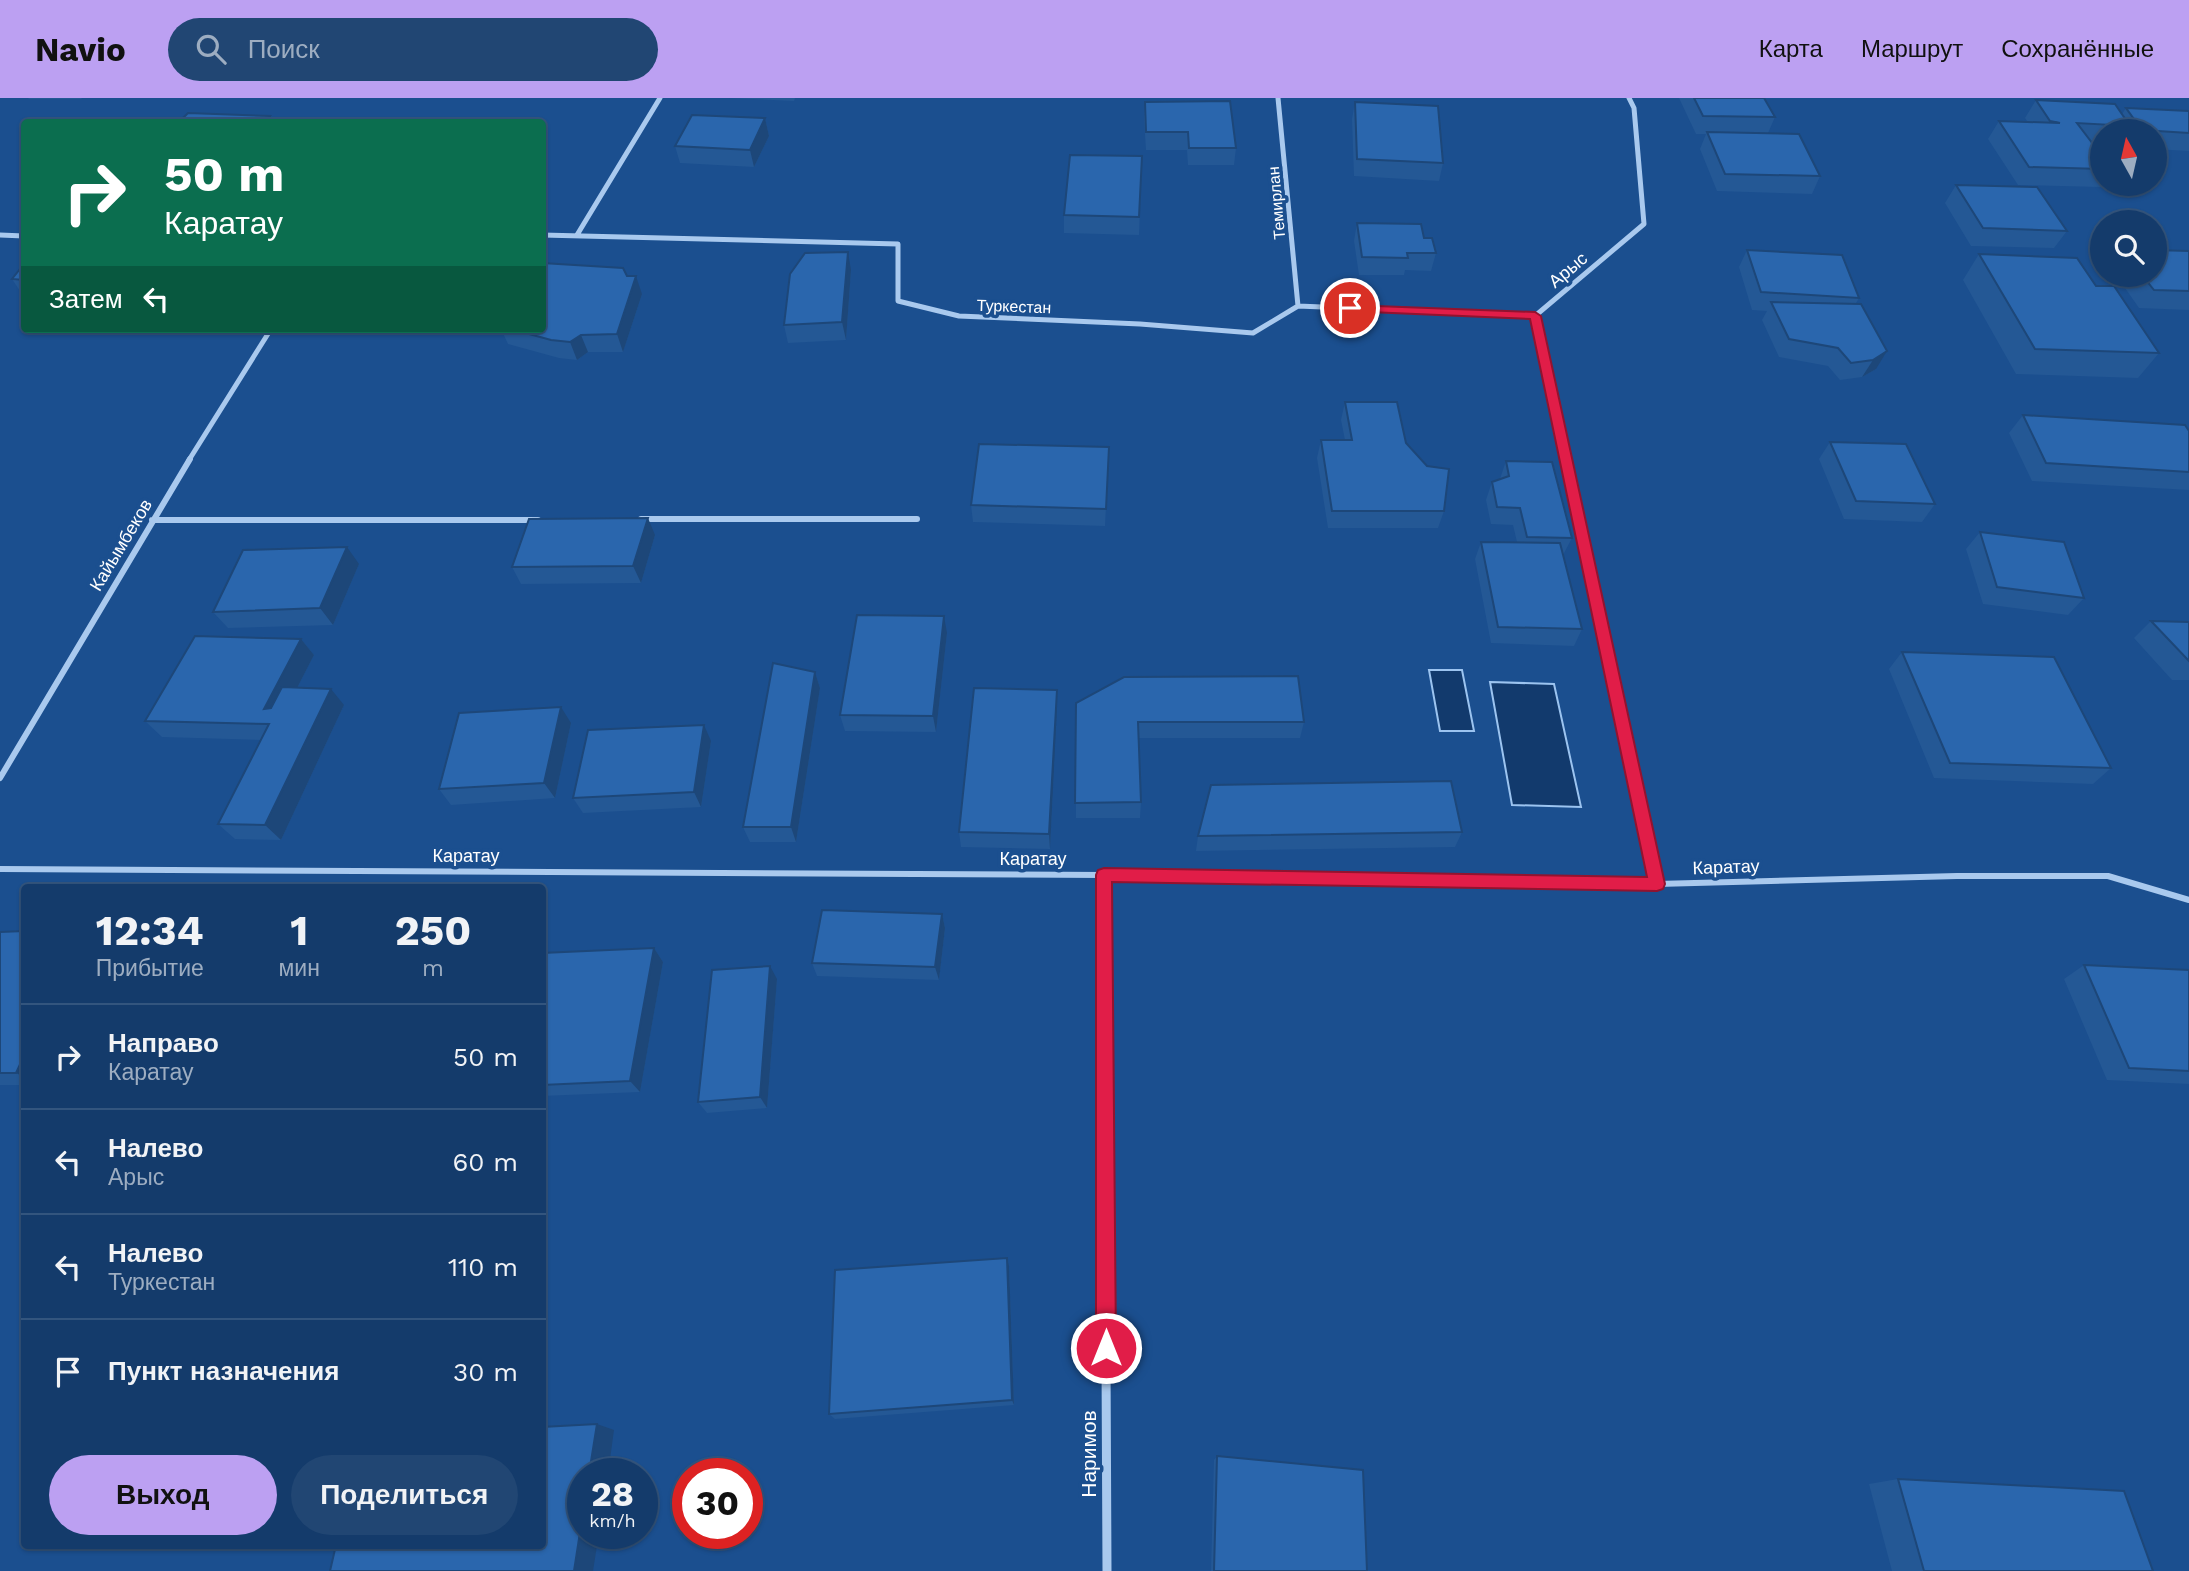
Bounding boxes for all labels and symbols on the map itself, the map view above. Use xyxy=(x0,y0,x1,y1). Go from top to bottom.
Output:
north arrow xyxy=(2090,119,2166,196)
street label: Темирлан xyxy=(1264,166,1289,240)
street label: Арыс xyxy=(1544,247,1591,292)
pin xyxy=(1320,278,1380,338)
street label: Туркестан xyxy=(976,296,1052,317)
street label: Кайымбеков xyxy=(85,495,156,594)
street label: Каратау xyxy=(433,845,499,866)
street label: Каратау xyxy=(1000,848,1066,869)
street label: Каратау xyxy=(1692,855,1760,878)
position arrow xyxy=(1069,1311,1143,1385)
street label: Наримов xyxy=(1076,1410,1101,1498)
speed limit sign: 30 xyxy=(672,1458,763,1549)

